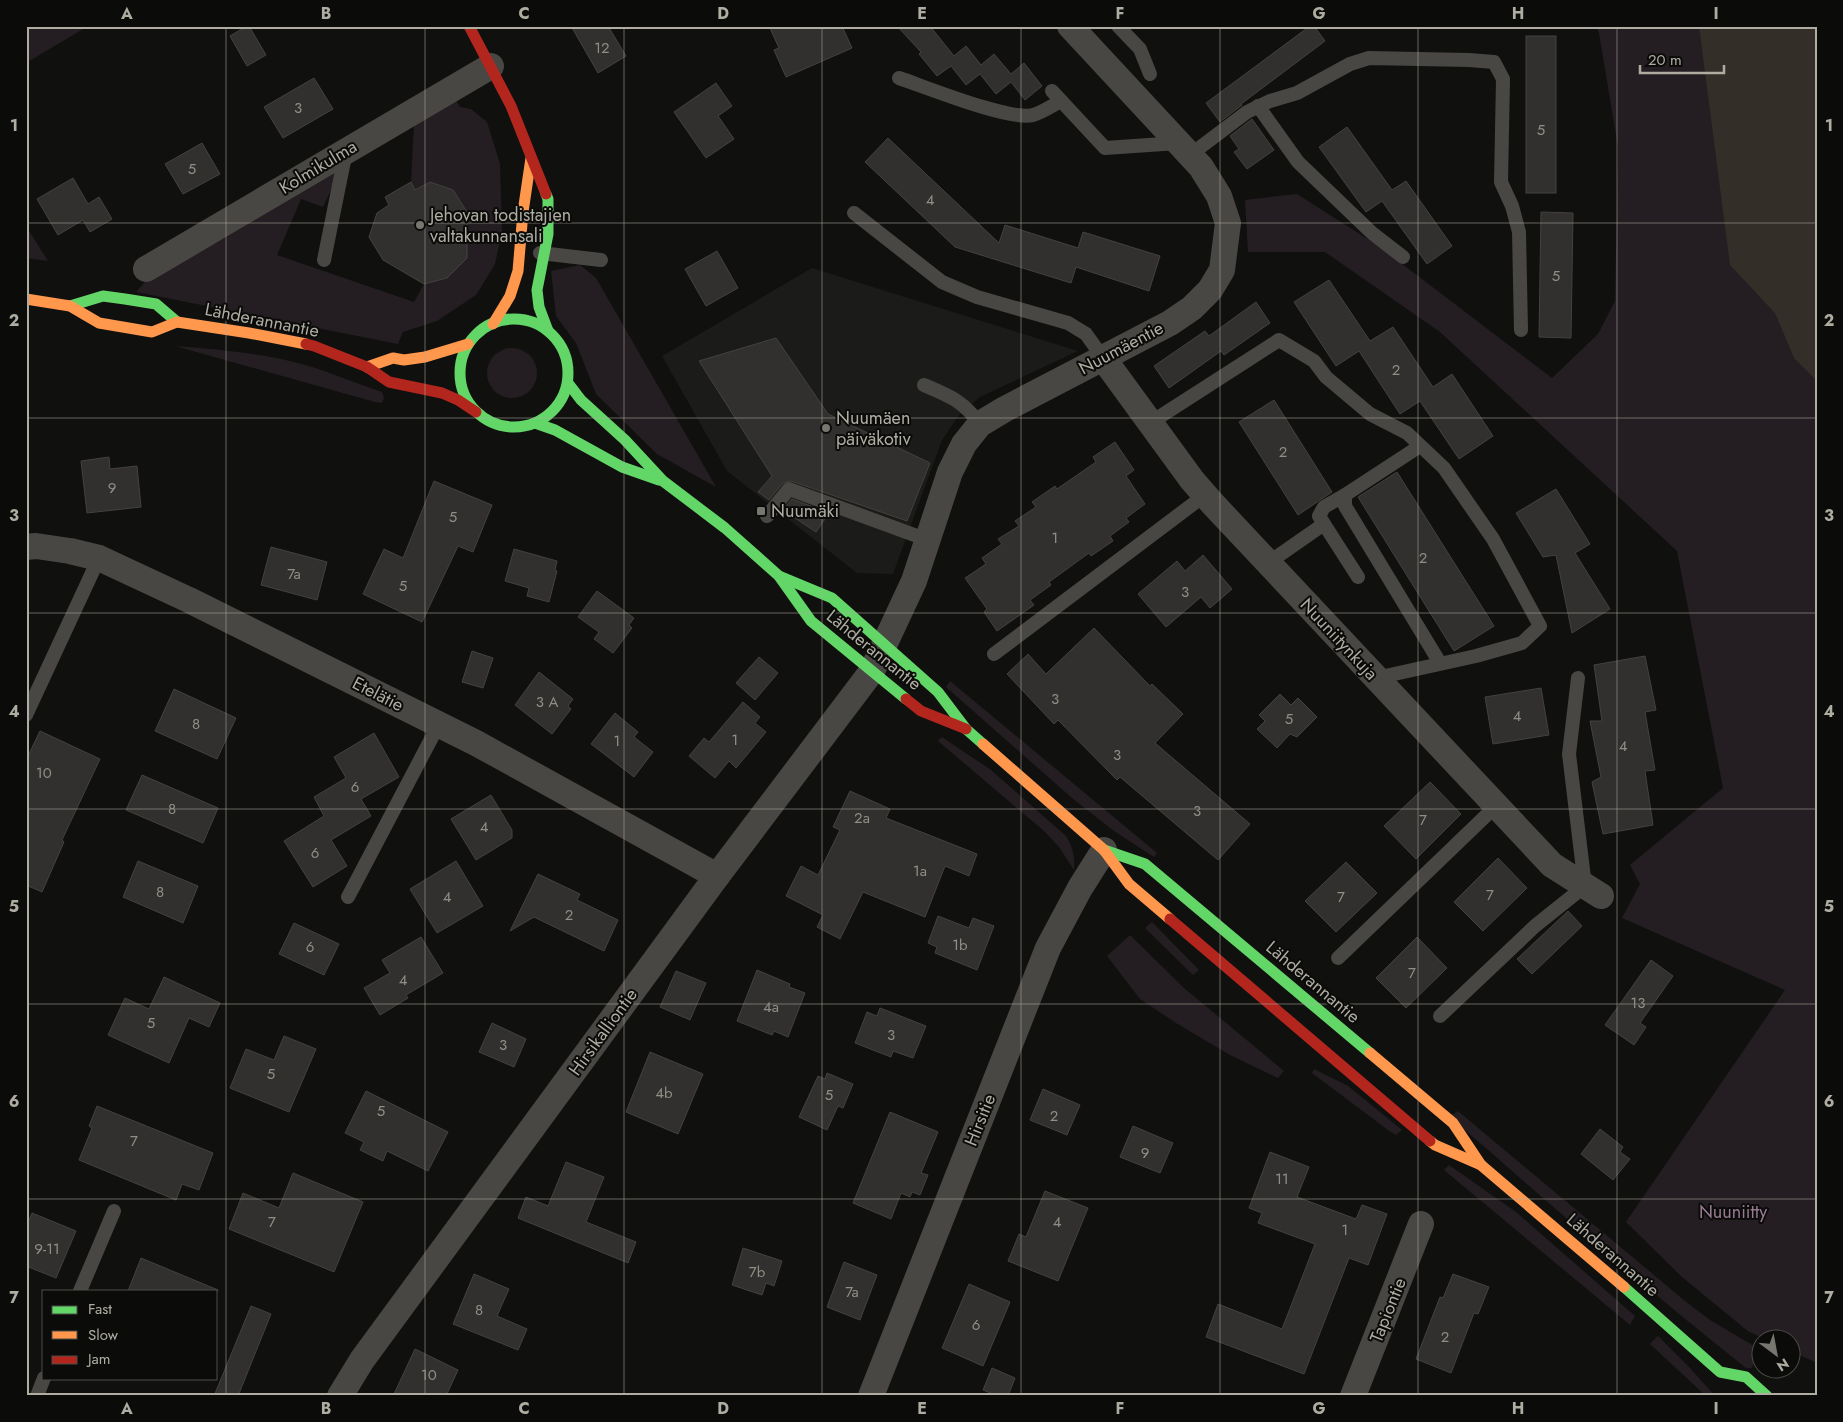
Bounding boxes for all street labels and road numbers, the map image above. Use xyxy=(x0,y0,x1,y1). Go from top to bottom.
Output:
street label: Kolmikulma xyxy=(274,134,362,200)
street label: Lähderannantie xyxy=(203,296,321,344)
street label: Nuumäentie xyxy=(1074,315,1168,381)
street label: Nuuniitynkuja xyxy=(1294,592,1384,686)
street label: Lähderannantie xyxy=(821,603,927,697)
street label: Etelätie xyxy=(348,670,408,718)
street label: Lähderannantie xyxy=(1260,935,1366,1029)
street label: Hirsikalliontie xyxy=(562,983,644,1081)
street label: Hirsitie xyxy=(958,1090,1002,1150)
street label: Lähderannantie xyxy=(1561,1207,1665,1303)
street label: Tapiontie xyxy=(1363,1274,1413,1346)

